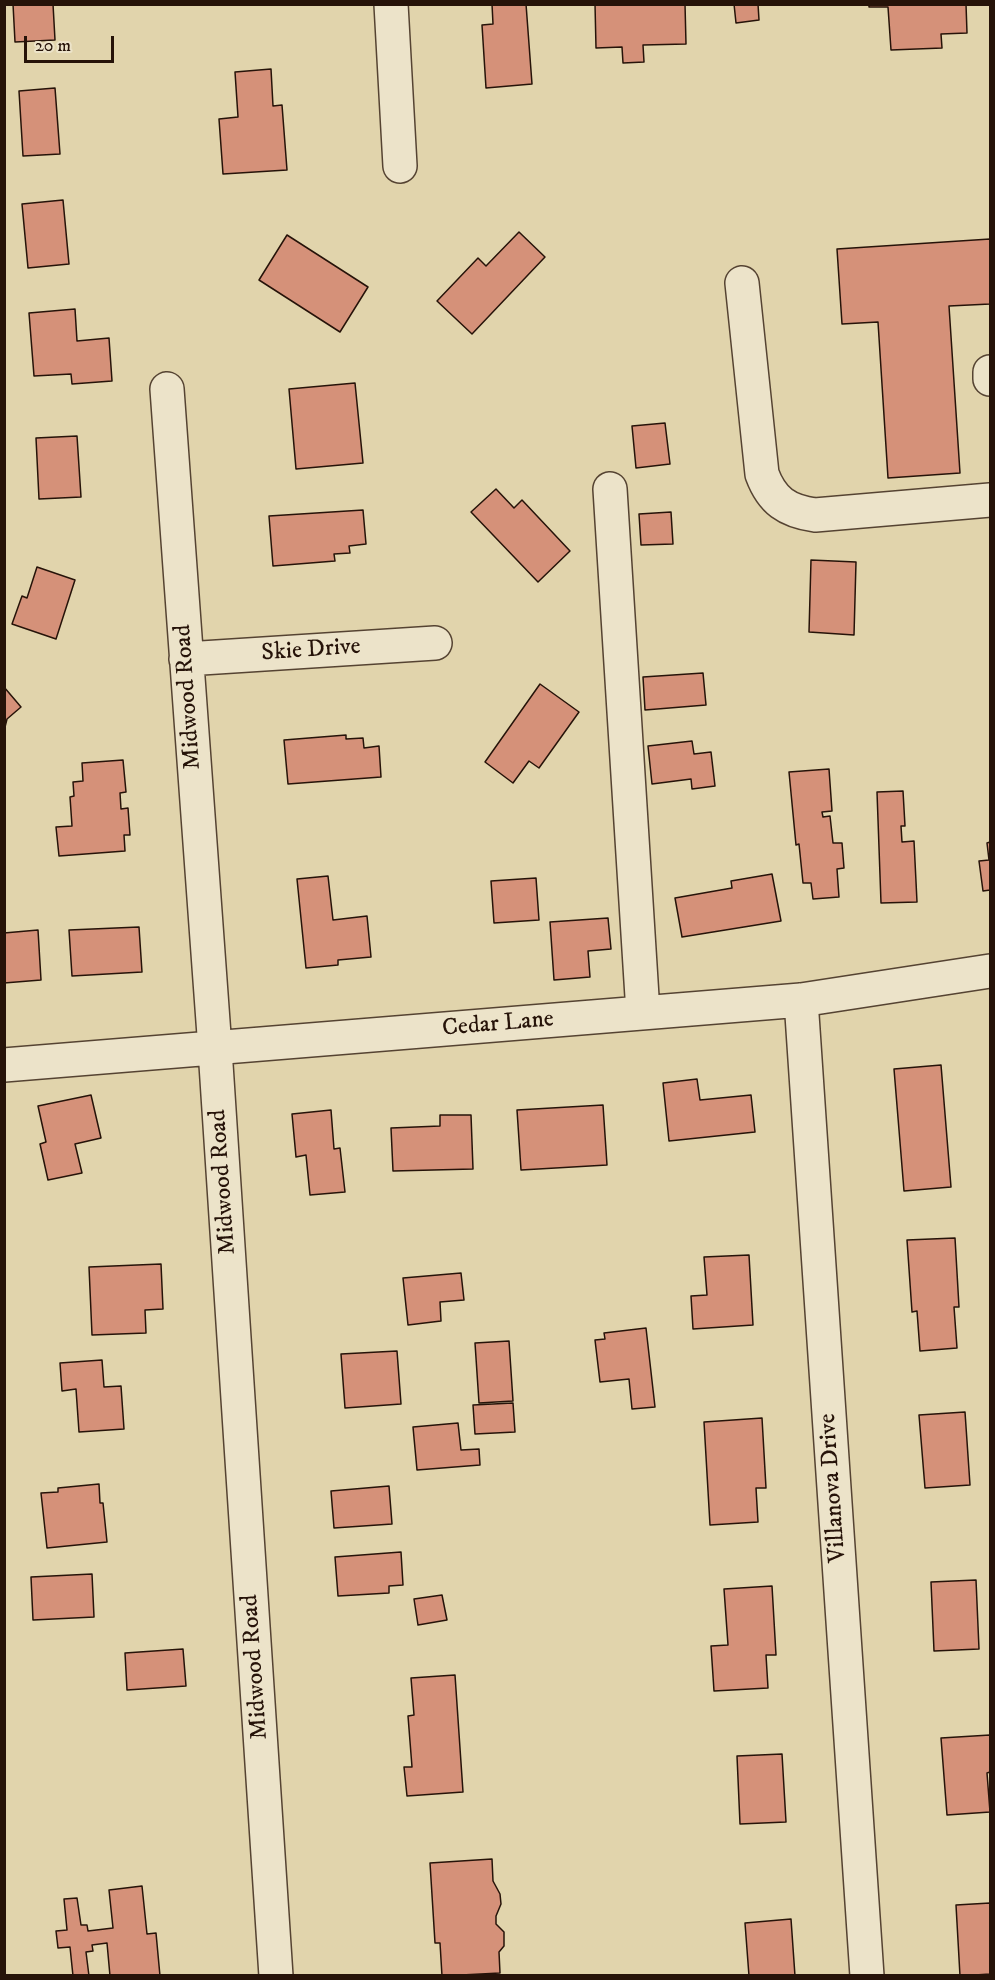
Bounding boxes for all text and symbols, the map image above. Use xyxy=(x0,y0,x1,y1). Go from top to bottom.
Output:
scale bar xyxy=(27,24,117,62)
text: 20 m xyxy=(35,35,71,57)
street label: Midwood Road xyxy=(170,623,208,771)
street label: Skie Drive xyxy=(261,633,361,669)
street label: Cedar Lane xyxy=(441,1006,555,1044)
street label: Midwood Road xyxy=(205,1108,243,1256)
street label: Villanova Drive xyxy=(814,1413,854,1563)
street label: Midwood Road xyxy=(237,1593,275,1741)

